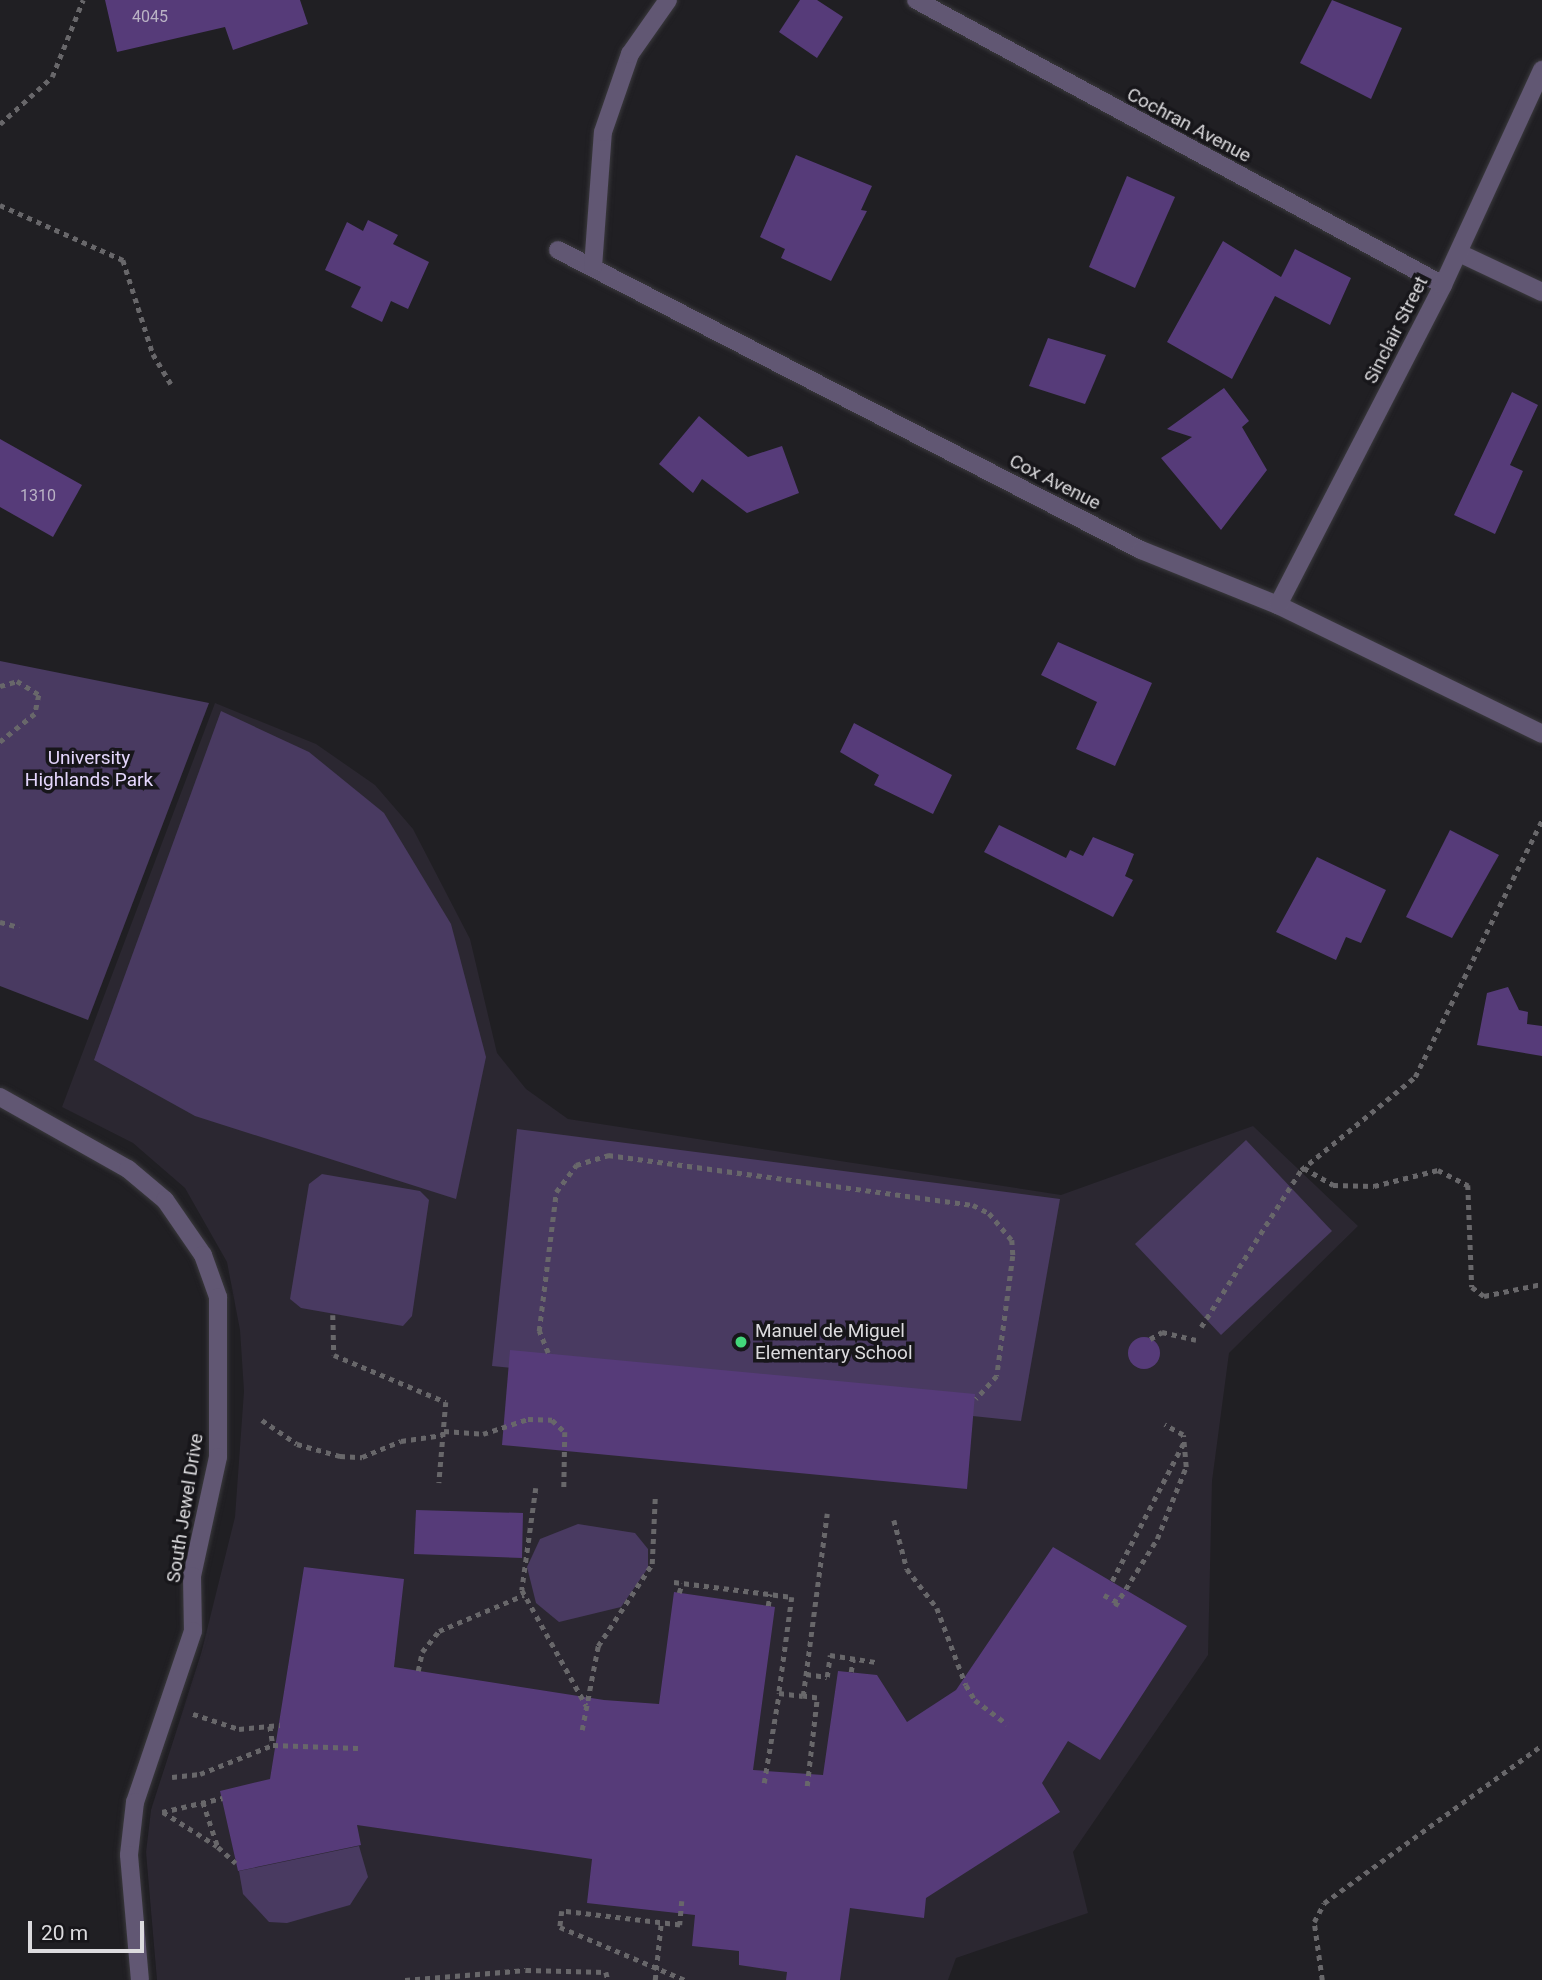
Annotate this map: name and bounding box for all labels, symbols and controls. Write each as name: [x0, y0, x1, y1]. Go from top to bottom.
house number: 4045: [132, 7, 168, 27]
street label: Cochran Avenue: [1123, 83, 1255, 167]
street label: Sinclair Street: [1359, 273, 1433, 387]
street label: Cox Avenue: [1006, 449, 1104, 515]
house number: 1310: [20, 486, 56, 506]
park label: University Highlands Park: [25, 747, 153, 791]
place label: Manuel de Miguel Elementary School: [755, 1320, 913, 1364]
marker: Manuel de Miguel Elementary School: [733, 1334, 749, 1350]
street label: South Jewel Drive: [162, 1432, 208, 1584]
scale bar: [32, 1906, 147, 1950]
text: 20 m: [41, 1921, 88, 1945]

